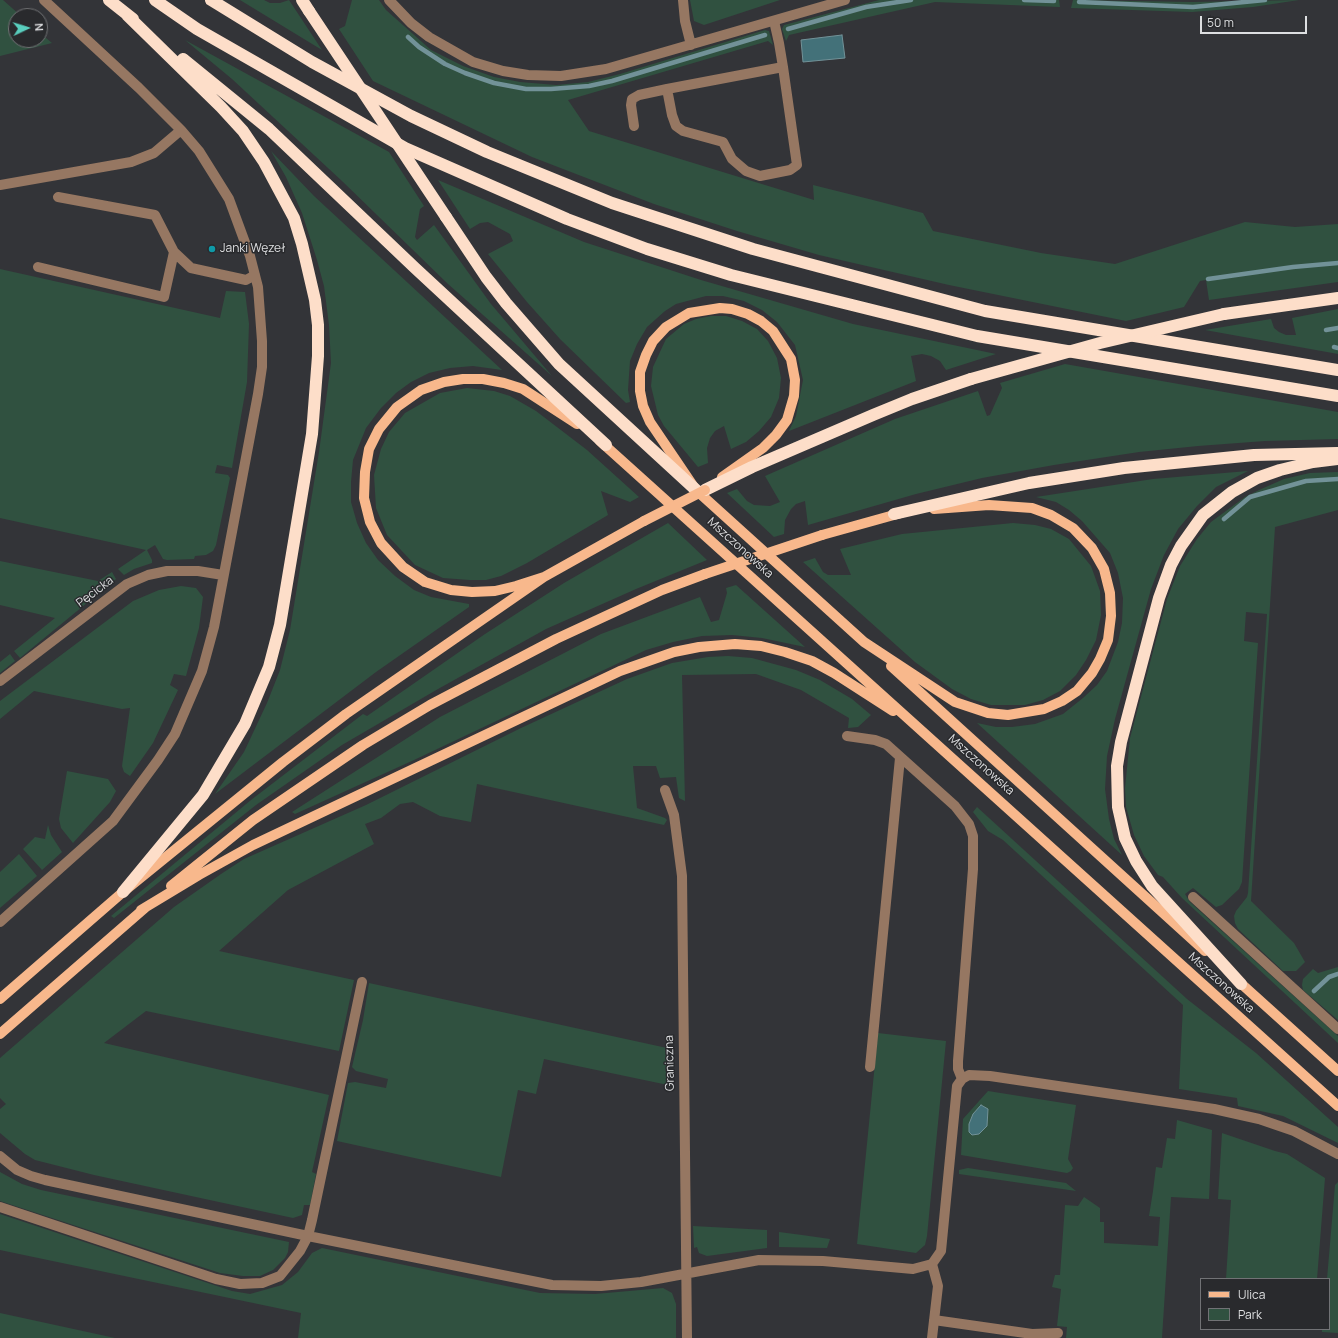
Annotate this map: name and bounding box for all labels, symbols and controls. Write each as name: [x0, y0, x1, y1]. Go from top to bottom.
north arrow: [8, 8, 48, 48]
scale bar: [1202, 8, 1309, 34]
text: 50 m: [1207, 14, 1234, 31]
text: N: [32, 23, 47, 32]
place label: Janki Węzeł: [220, 242, 286, 256]
marker: Janki Węzeł: [207, 244, 217, 254]
street label: Mszczonowska: [704, 515, 776, 581]
street label: Pęcicka: [74, 573, 116, 611]
street label: Mszczonowska: [945, 732, 1017, 798]
street label: Mszczonowska: [1185, 950, 1257, 1016]
street label: Graniczna: [662, 1035, 678, 1091]
legend: [1200, 1278, 1330, 1330]
text: Ulica: [1238, 1286, 1265, 1303]
text: Park: [1238, 1306, 1262, 1323]

